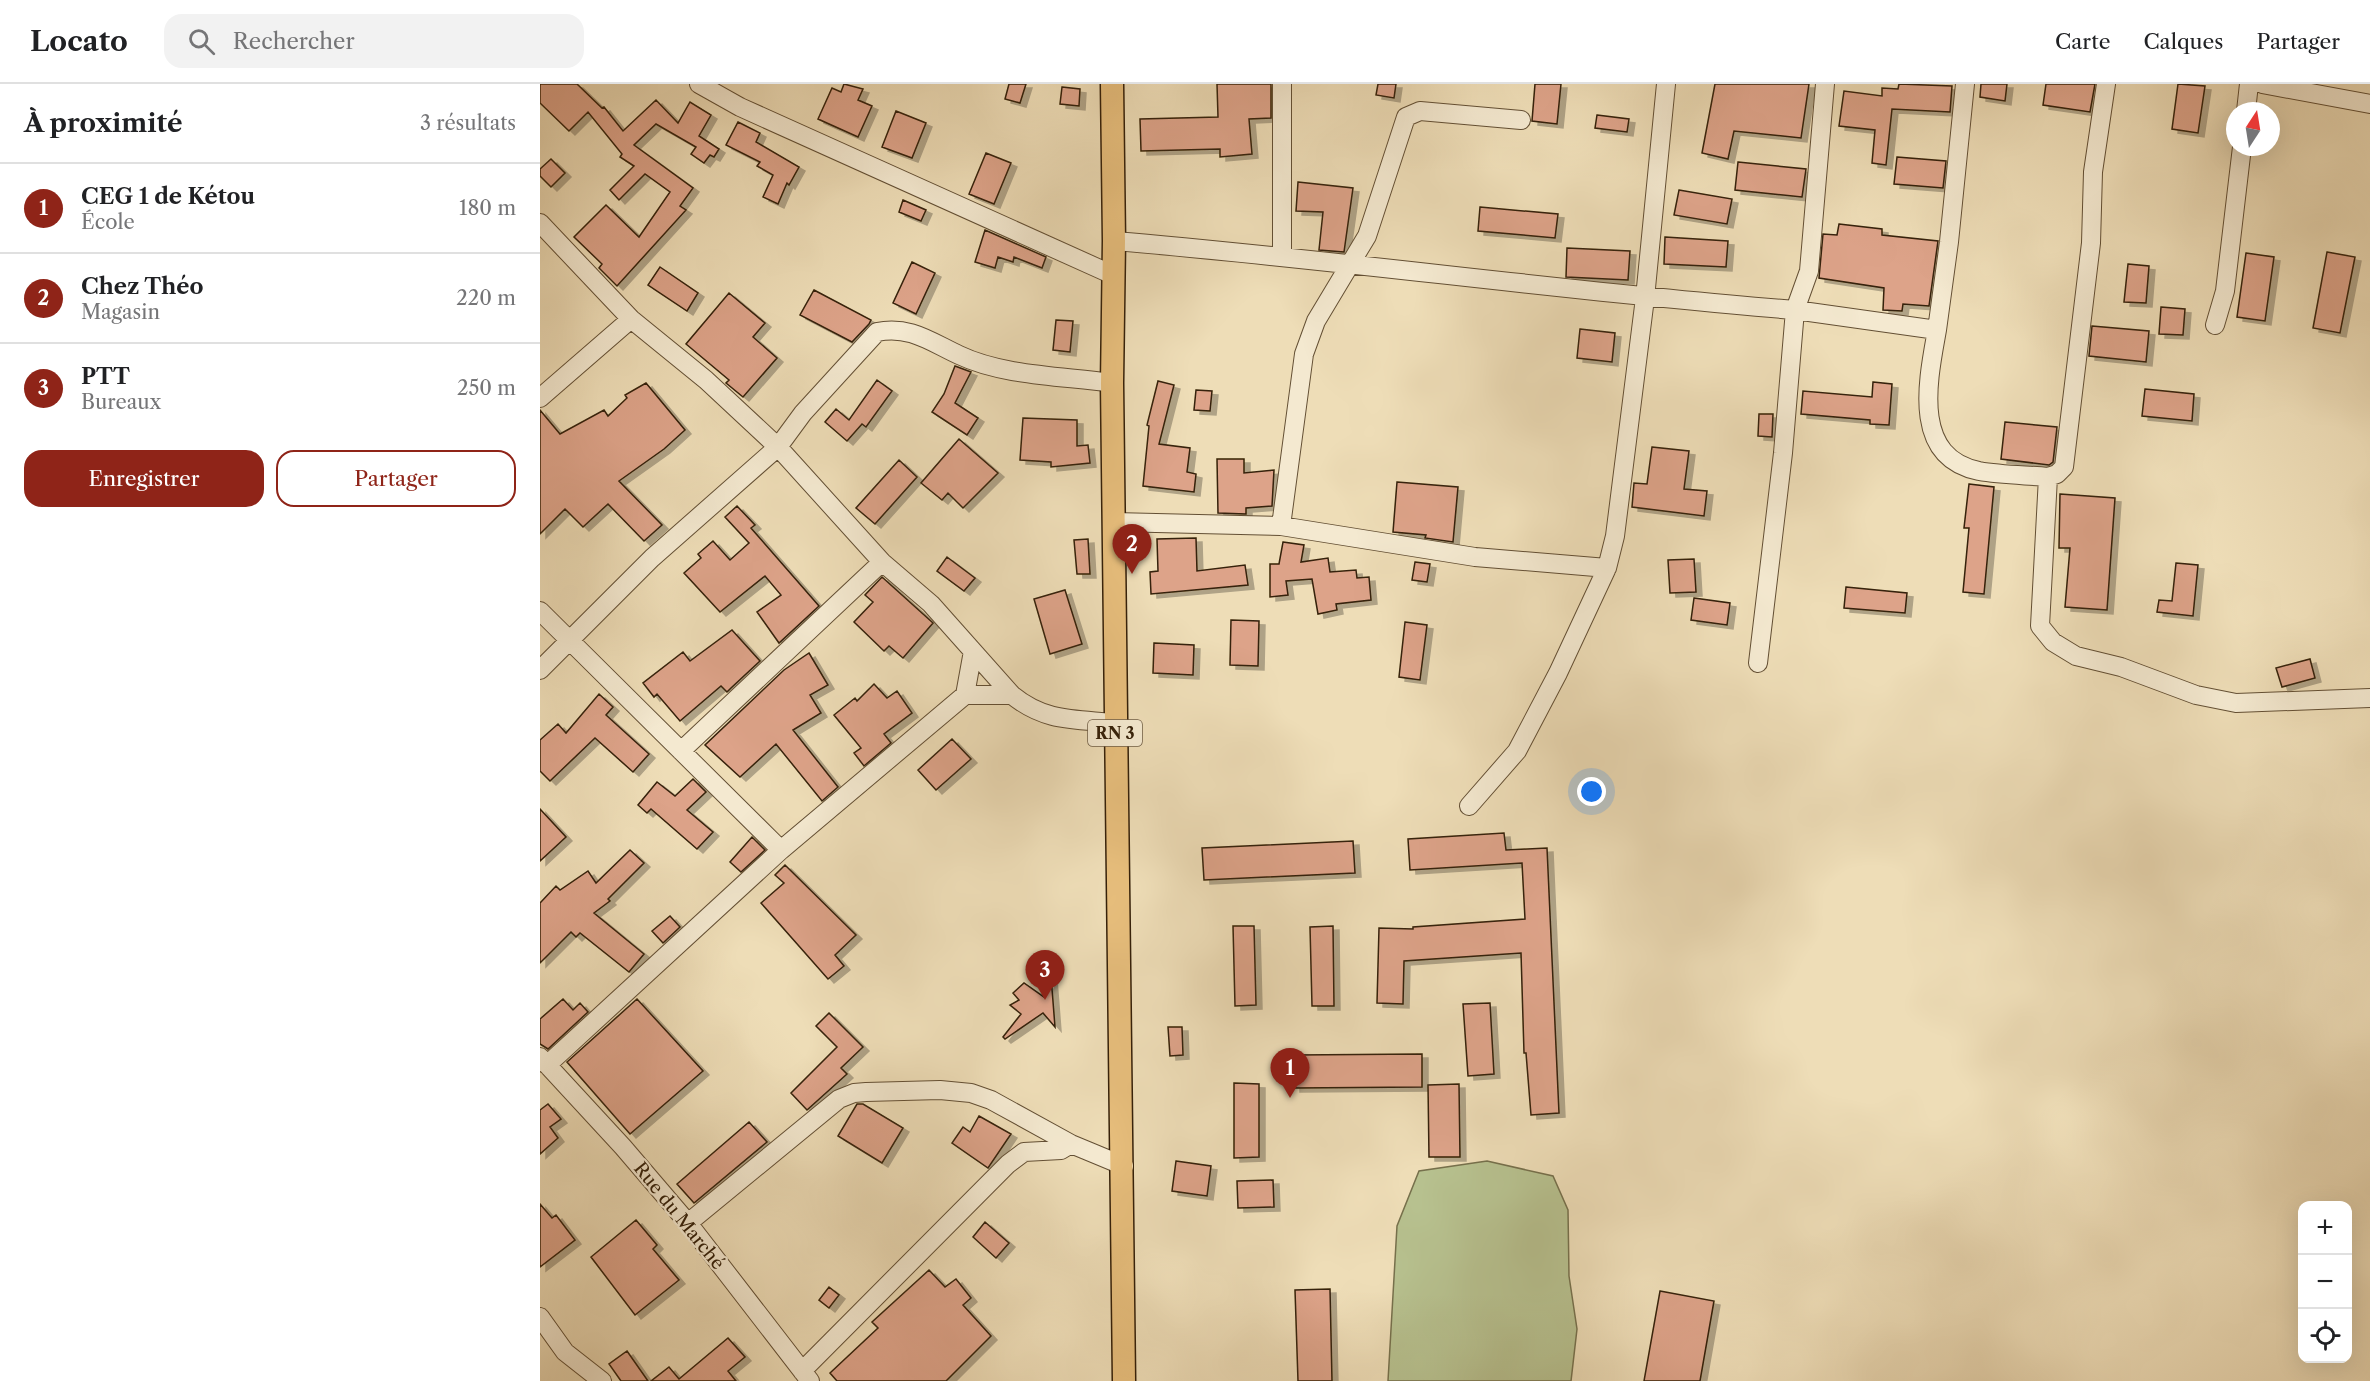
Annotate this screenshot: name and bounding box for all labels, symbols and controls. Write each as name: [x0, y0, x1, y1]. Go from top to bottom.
search box: [164, 14, 584, 68]
text: Locato: [30, 24, 128, 58]
icon: search: [185, 25, 218, 58]
text: Rechercher: [233, 28, 355, 55]
text: Carte: [2055, 29, 2110, 54]
text: Calques: [2143, 29, 2223, 54]
text: Partager: [2256, 29, 2340, 54]
north arrow: [2226, 102, 2280, 156]
text: À proximité: [24, 107, 183, 139]
text: 3 résultats: [420, 111, 516, 135]
text: CEG 1 de Kétou: [81, 183, 255, 210]
text: 1: [39, 196, 48, 220]
text: 180 m: [459, 196, 516, 220]
text: École: [81, 210, 135, 234]
text: Chez Théo: [81, 273, 203, 300]
text: 2: [38, 286, 49, 310]
text: 220 m: [456, 286, 516, 310]
text: Magasin: [81, 300, 160, 324]
text: PTT: [81, 363, 130, 390]
text: 3: [38, 376, 49, 400]
text: 250 m: [457, 376, 516, 400]
text: Bureaux: [81, 390, 161, 414]
button: Enregistrer: [24, 450, 264, 507]
button: Partager: [276, 450, 516, 507]
pin: 2: [1112, 524, 1152, 574]
road number: RN 3: [1088, 720, 1142, 746]
your location: [1577, 777, 1606, 806]
pin: 3: [1026, 950, 1064, 1000]
pin: 1: [1270, 1048, 1310, 1098]
street label: Rue du Marché: [629, 1158, 729, 1274]
map controls: [2298, 1201, 2352, 1363]
button: +: [2298, 1201, 2352, 1255]
button: −: [2298, 1255, 2352, 1309]
button: locate: [2298, 1309, 2352, 1363]

